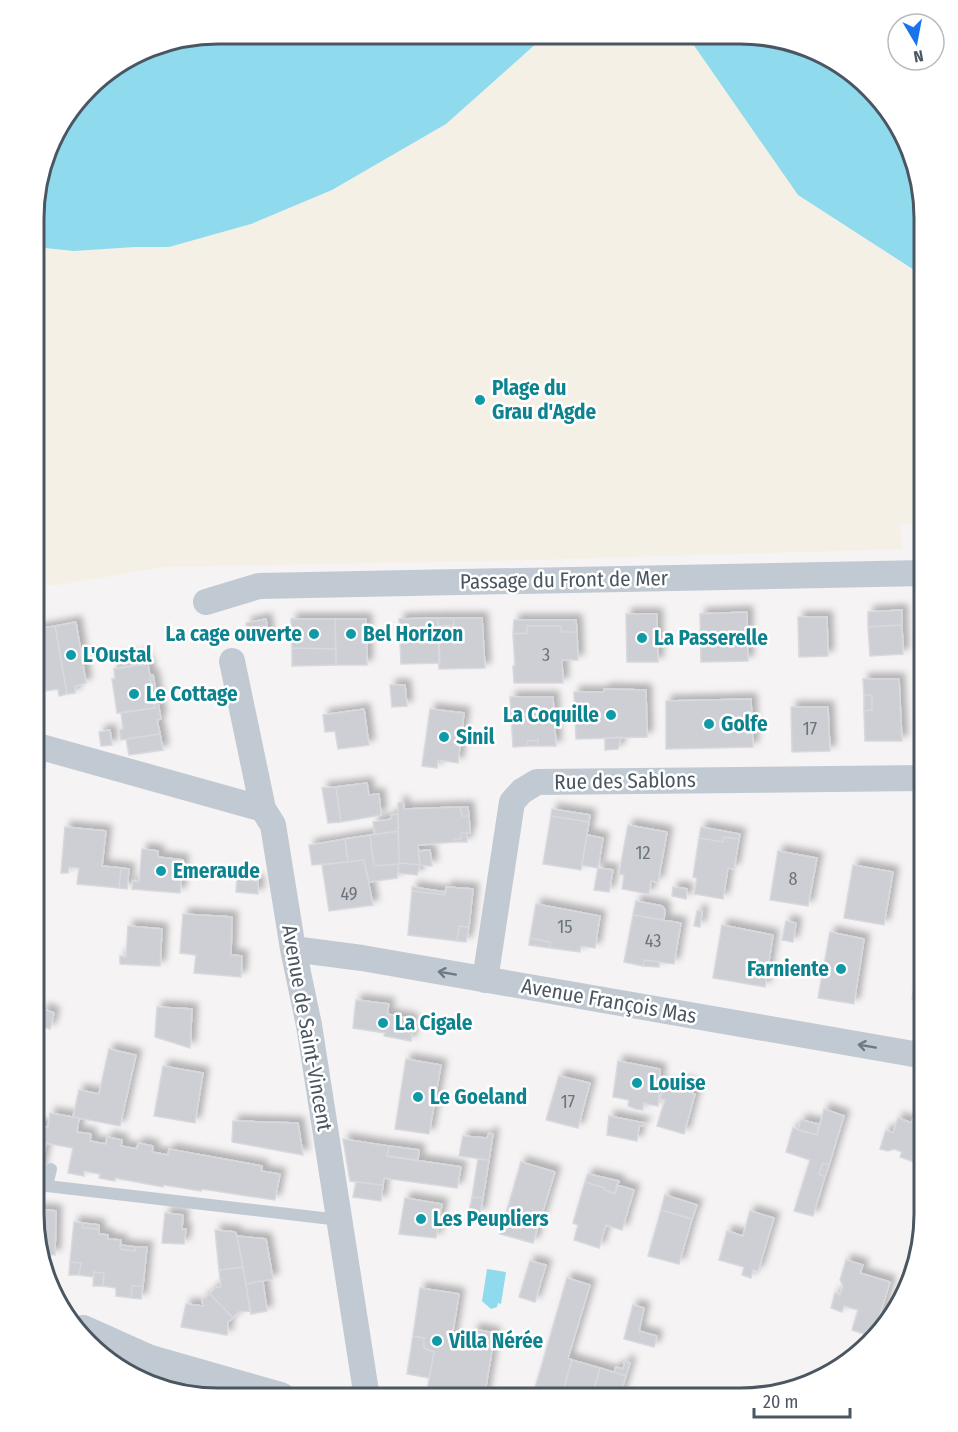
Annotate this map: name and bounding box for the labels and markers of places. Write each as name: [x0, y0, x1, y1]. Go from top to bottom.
place label: Plage du Grau d'Agde: [492, 375, 597, 425]
marker: Plage du Grau d'Agde: [473, 393, 487, 407]
place label: La cage ouverte: [166, 621, 302, 647]
place label: Bel Horizon: [363, 621, 463, 647]
place label: La Passerelle: [654, 625, 768, 651]
marker: La cage ouverte: [307, 627, 321, 641]
marker: Bel Horizon: [344, 627, 358, 641]
marker: La Passerelle: [635, 631, 649, 645]
place label: L'Oustal: [83, 642, 152, 668]
marker: L'Oustal: [64, 648, 78, 662]
place label: Le Cottage: [146, 681, 238, 707]
marker: Le Cottage: [127, 687, 141, 701]
place label: La Coquille: [503, 702, 599, 728]
marker: La Coquille: [604, 708, 618, 722]
place label: Golfe: [721, 711, 768, 737]
marker: Golfe: [702, 717, 716, 731]
place label: Sinil: [456, 724, 495, 750]
marker: Sinil: [437, 730, 451, 744]
place label: Emeraude: [173, 858, 260, 884]
marker: Emeraude: [154, 864, 168, 878]
place label: Farniente: [747, 956, 829, 982]
marker: Farniente: [834, 962, 848, 976]
place label: La Cigale: [395, 1010, 473, 1036]
marker: La Cigale: [376, 1016, 390, 1030]
place label: Louise: [649, 1070, 706, 1096]
marker: Louise: [630, 1076, 644, 1090]
place label: Le Goeland: [430, 1084, 527, 1110]
marker: Le Goeland: [411, 1090, 425, 1104]
place label: Les Peupliers: [433, 1206, 549, 1232]
marker: Les Peupliers: [414, 1212, 428, 1226]
place label: Villa Nérée: [448, 1328, 544, 1354]
marker: Villa Nérée: [430, 1334, 444, 1348]

